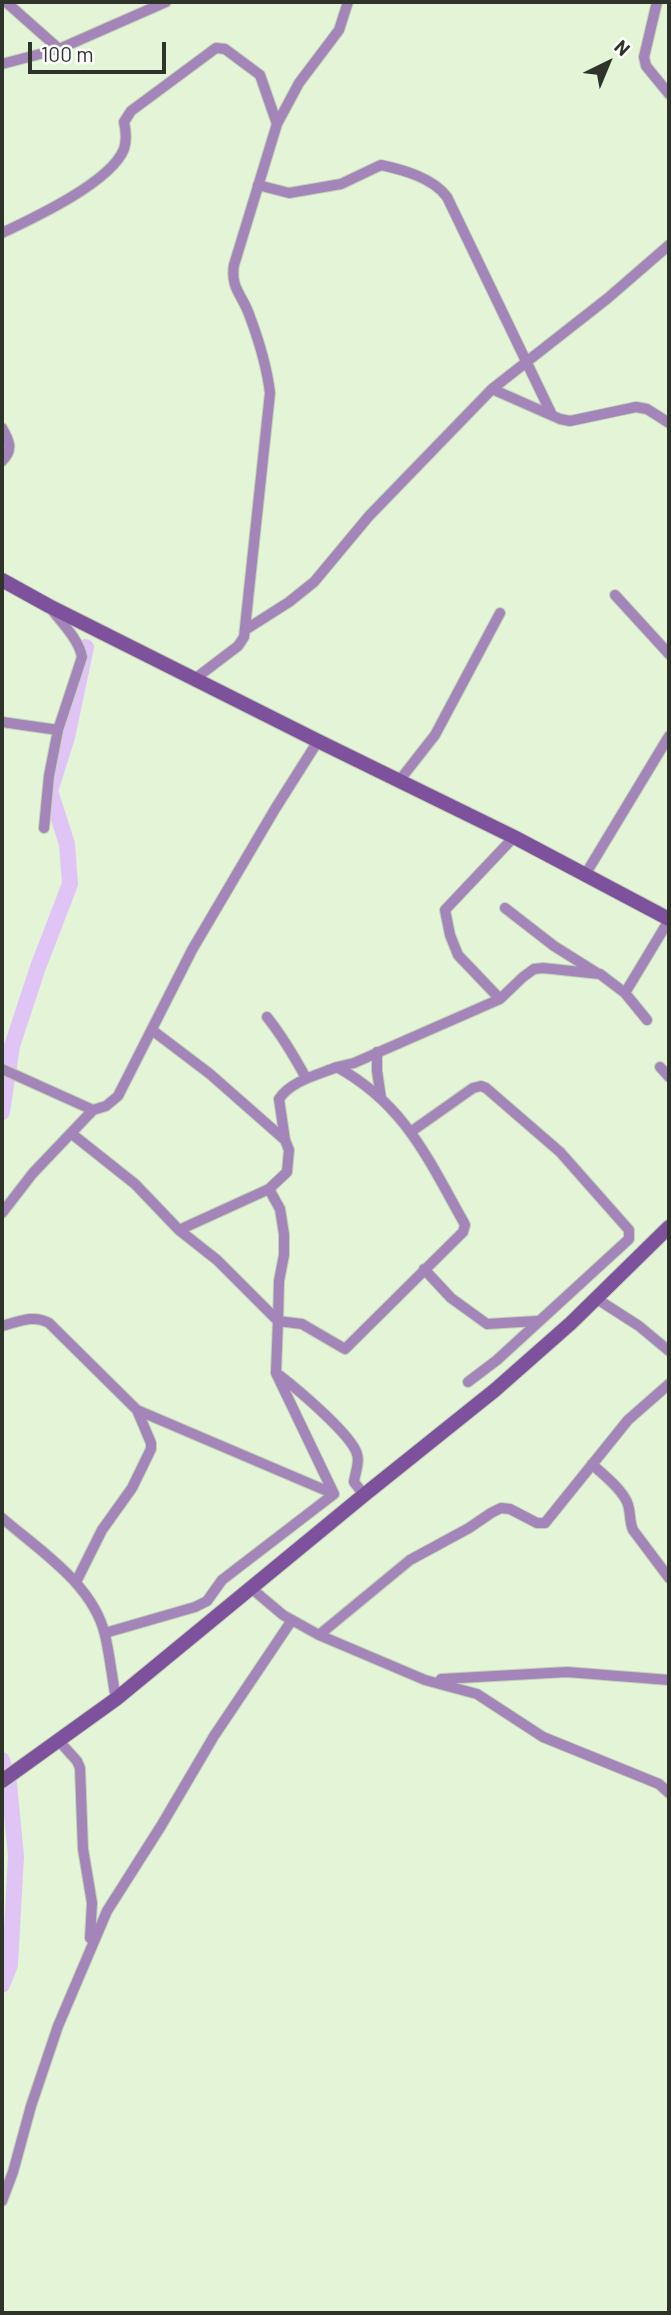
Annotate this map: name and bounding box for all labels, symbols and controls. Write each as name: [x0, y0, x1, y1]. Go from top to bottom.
scale bar: [32, 28, 170, 72]
north arrow: [573, 28, 643, 98]
text: N: [610, 35, 635, 60]
text: 100 m: [41, 41, 94, 66]

